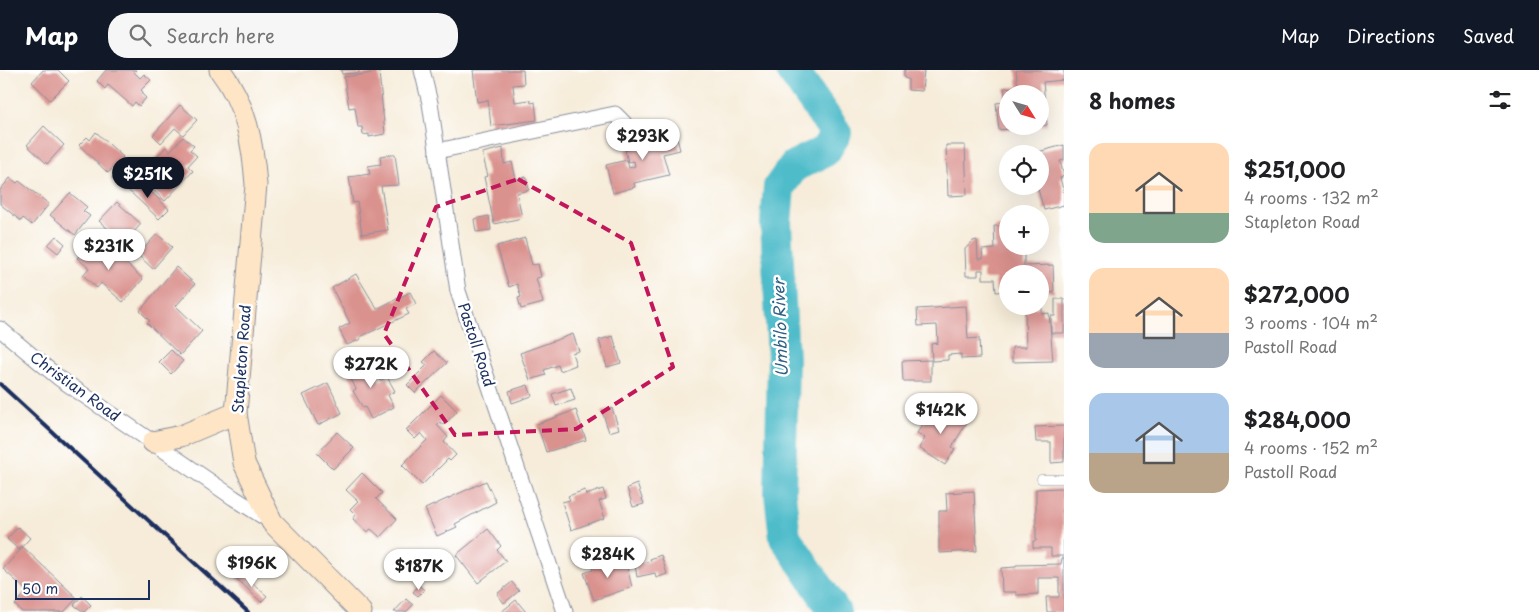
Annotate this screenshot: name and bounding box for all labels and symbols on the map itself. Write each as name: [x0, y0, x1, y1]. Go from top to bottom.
north arrow: [999, 85, 1049, 135]
pin: $293K: [608, 118, 678, 161]
pin: $251K: [113, 156, 183, 199]
pin: $231K: [74, 228, 144, 271]
water label: Umbilo River: [765, 276, 793, 377]
street label: Pastoll Road: [453, 299, 502, 390]
street label: Stapleton Road: [225, 304, 256, 414]
street label: Christian Road: [26, 345, 126, 427]
pin: $272K: [336, 346, 406, 389]
pin: $142K: [906, 392, 976, 435]
pin: $284K: [573, 536, 643, 579]
pin: $196K: [217, 546, 287, 588]
pin: $187K: [384, 548, 454, 591]
scale bar: [15, 577, 150, 600]

